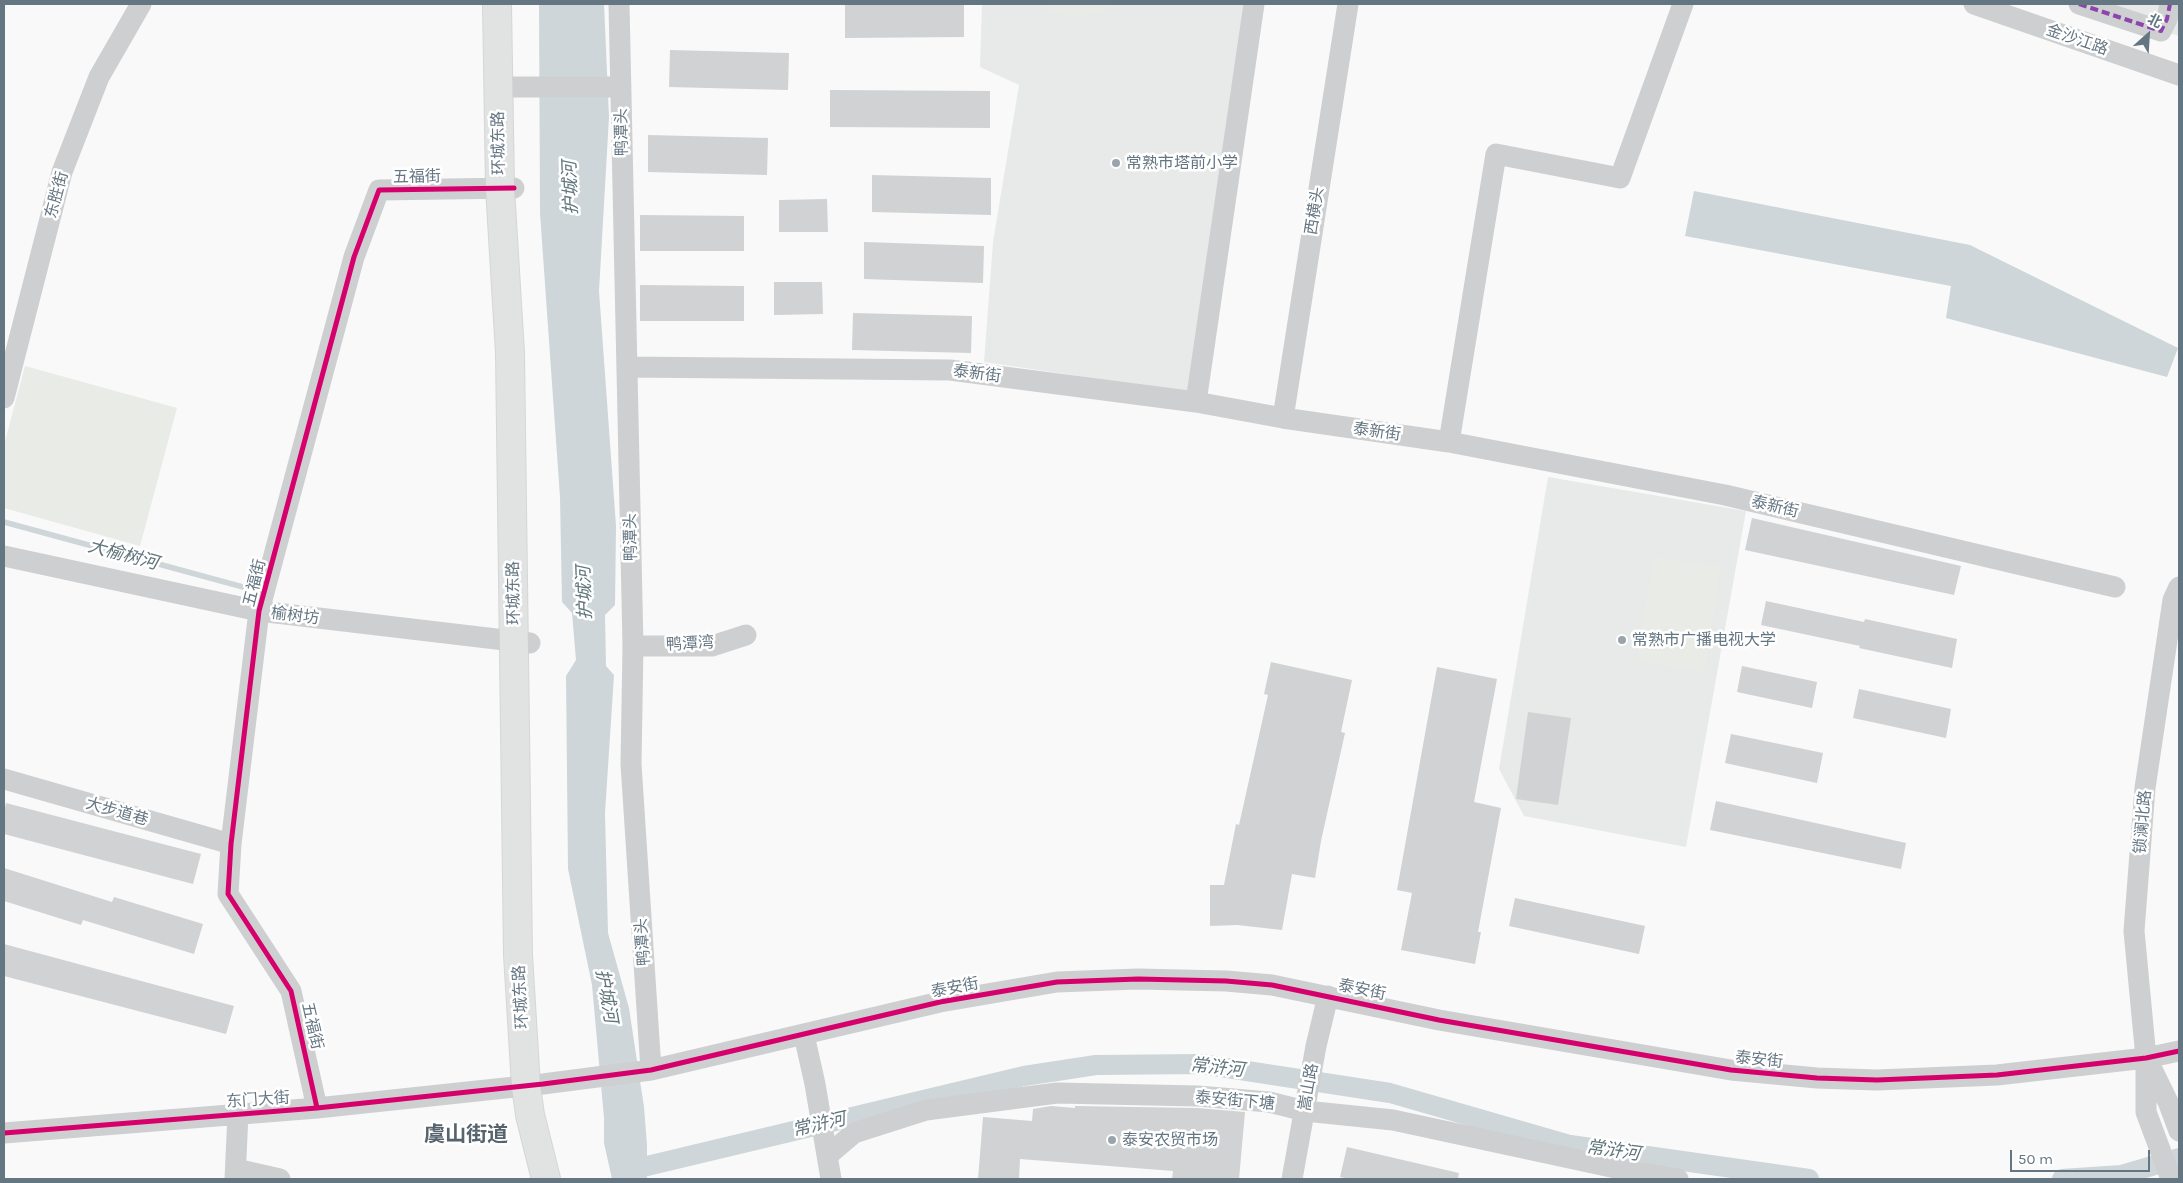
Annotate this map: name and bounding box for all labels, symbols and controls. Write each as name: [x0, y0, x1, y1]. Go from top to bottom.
north arrow: [2123, 10, 2173, 60]
text: 北: [2145, 10, 2165, 32]
street label: 金沙江路: [2044, 21, 2110, 59]
street label: 鸭潭头: [612, 108, 632, 156]
street label: 环城东路: [489, 111, 509, 175]
place label: 常熟市塔前小学: [1126, 153, 1238, 173]
marker: 常熟市塔前小学: [1110, 157, 1122, 169]
water label: 护城河: [559, 161, 583, 215]
street label: 五福街: [393, 167, 441, 187]
street label: 东胜街: [42, 169, 72, 221]
street label: 西横头: [1302, 186, 1328, 236]
street label: 泰新街: [952, 362, 1002, 386]
street label: 泰新街: [1352, 419, 1402, 445]
street label: 泰新街: [1749, 492, 1801, 522]
street label: 鸭潭头: [621, 513, 641, 561]
water label: 大榆树河: [85, 535, 161, 575]
street label: 五福街: [240, 557, 270, 609]
street label: 环城东路: [504, 561, 524, 625]
water label: 护城河: [573, 566, 597, 620]
street label: 榆树坊: [270, 604, 320, 628]
place label: 常熟市广播电视大学: [1632, 630, 1776, 650]
street label: 鸭潭湾: [666, 633, 714, 655]
marker: 常熟市广播电视大学: [1616, 634, 1628, 646]
street label: 锁澜北路: [2131, 789, 2155, 855]
street label: 大步道巷: [84, 794, 150, 830]
street label: 鸭潭头: [632, 917, 654, 967]
street label: 环城东路: [510, 965, 532, 1029]
water label: 护城河: [591, 968, 621, 1024]
street label: 泰安街: [930, 974, 980, 1002]
street label: 泰安街: [1337, 976, 1387, 1004]
street label: 五福街: [297, 1000, 327, 1052]
street label: 泰安街: [1734, 1048, 1784, 1072]
water label: 常浒河: [1189, 1054, 1245, 1082]
street label: 嵩山路: [1295, 1062, 1323, 1112]
street label: 东门大街: [225, 1088, 291, 1112]
street label: 泰安街下塘: [1194, 1088, 1276, 1114]
water label: 常浒河: [790, 1108, 848, 1142]
district label: 虞山街道: [424, 1122, 508, 1148]
place label: 泰安农贸市场: [1122, 1130, 1218, 1150]
marker: 泰安农贸市场: [1106, 1134, 1118, 1146]
water label: 常浒河: [1585, 1137, 1641, 1165]
scale bar: [2013, 1140, 2153, 1172]
text: 50 m: [2018, 1150, 2053, 1168]

